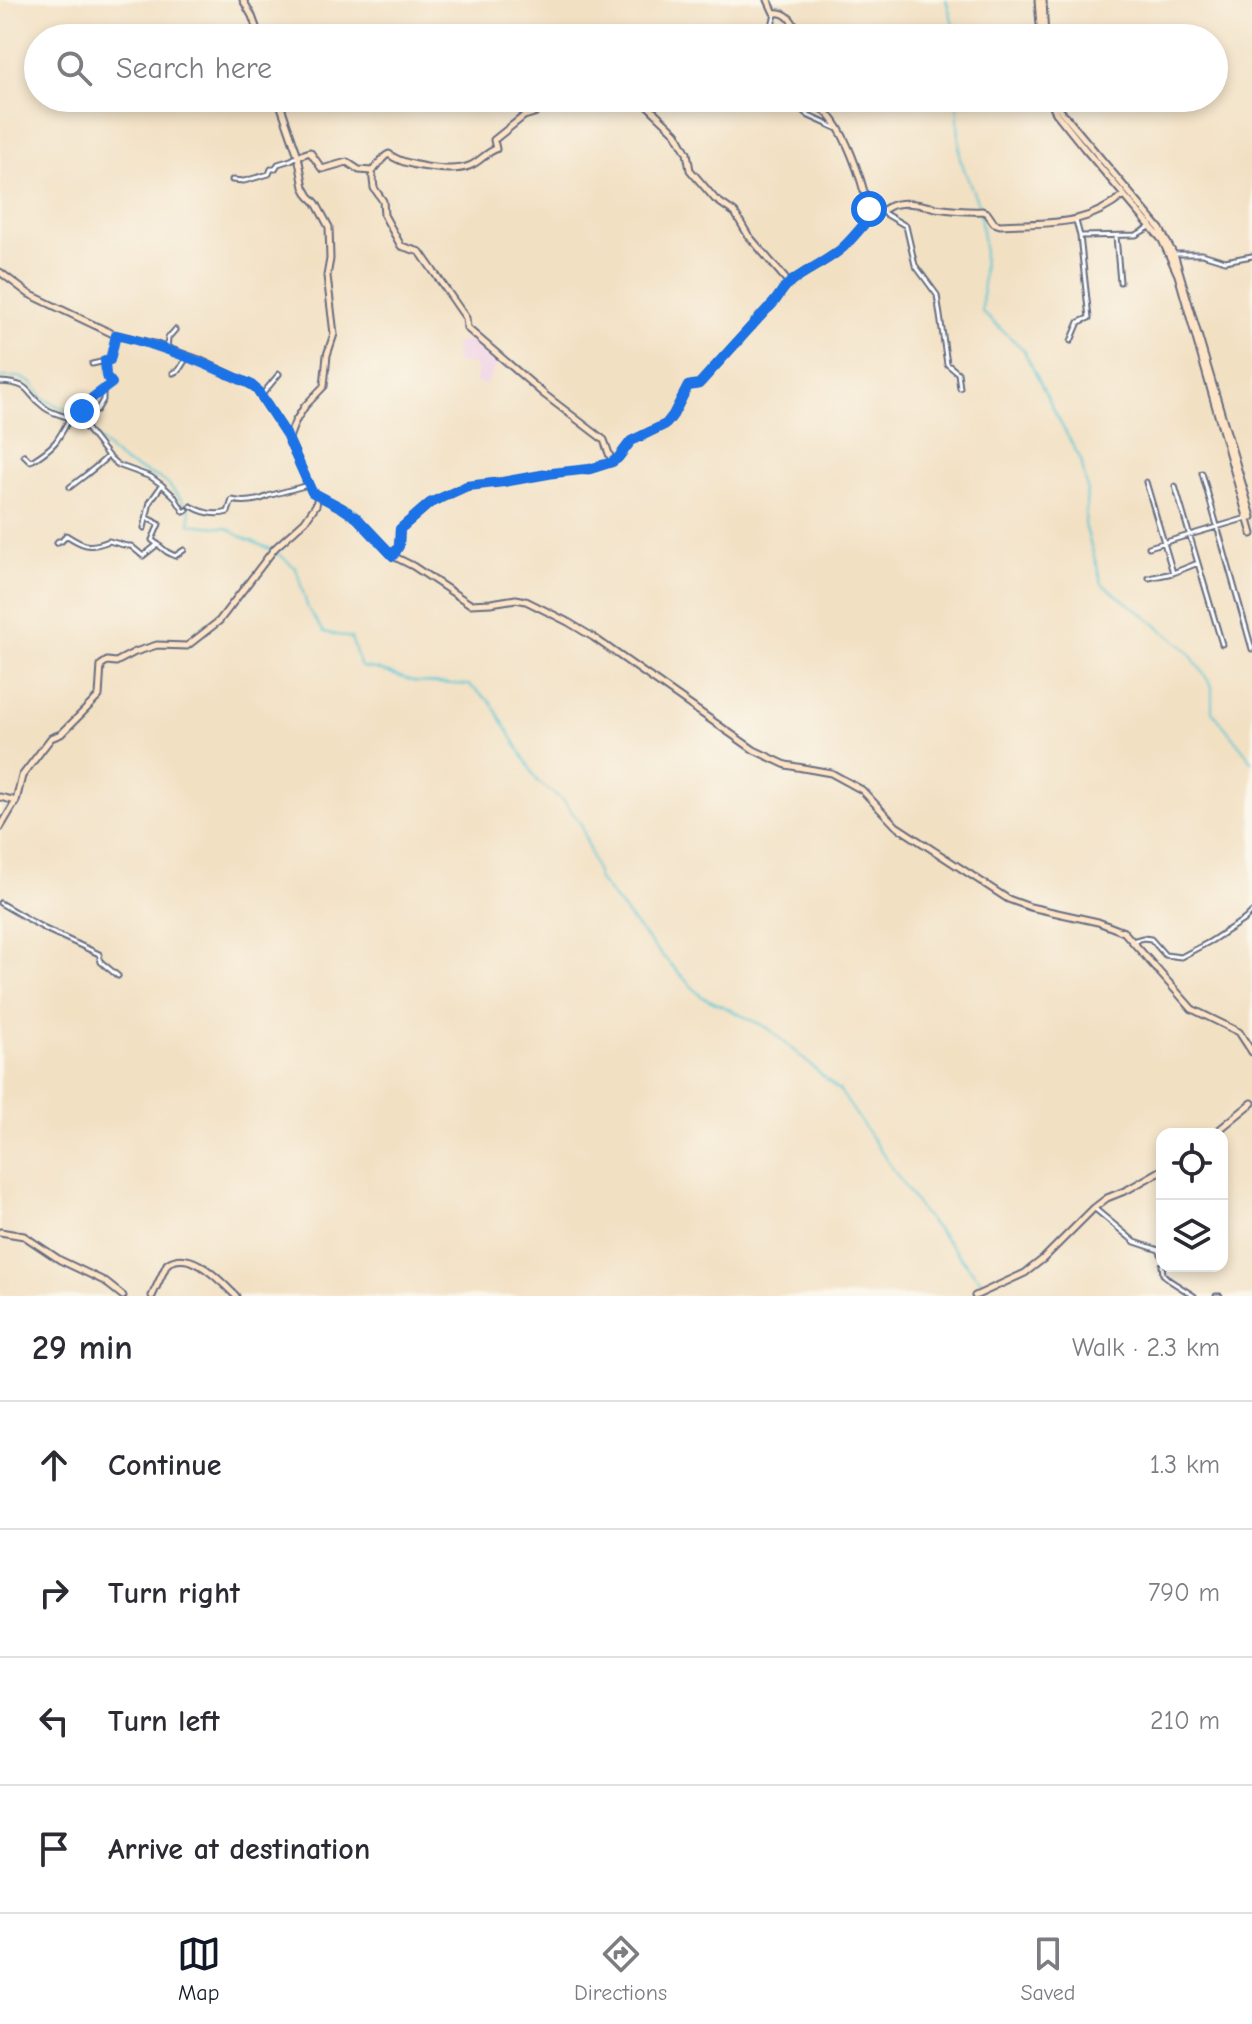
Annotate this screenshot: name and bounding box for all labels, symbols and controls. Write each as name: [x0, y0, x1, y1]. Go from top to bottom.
search box: [24, 24, 1228, 112]
icon: search: [52, 46, 96, 90]
text: Search here: [116, 51, 272, 86]
route start: [851, 191, 887, 227]
route end: [64, 393, 100, 429]
map controls: [1156, 1128, 1228, 1272]
button: locate: [1156, 1128, 1228, 1200]
button: layers: [1156, 1200, 1228, 1272]
text: 29 min: [32, 1328, 133, 1368]
text: Walk · 2.3 km: [1072, 1333, 1220, 1363]
icon: ahead: [32, 1443, 76, 1487]
text: Continue: [108, 1448, 222, 1483]
text: 1.3 km: [1150, 1450, 1220, 1480]
icon: right: [32, 1571, 76, 1615]
text: Turn right: [108, 1576, 240, 1611]
text: 790 m: [1148, 1578, 1220, 1608]
icon: left: [32, 1699, 76, 1743]
text: Turn left: [108, 1704, 220, 1739]
text: 210 m: [1150, 1706, 1220, 1736]
icon: arrive: [32, 1827, 76, 1871]
text: Arrive at destination: [108, 1832, 370, 1867]
tab: Map: [177, 1932, 221, 2006]
tab: Directions: [574, 1932, 667, 2006]
tab: Saved: [1020, 1932, 1075, 2006]

